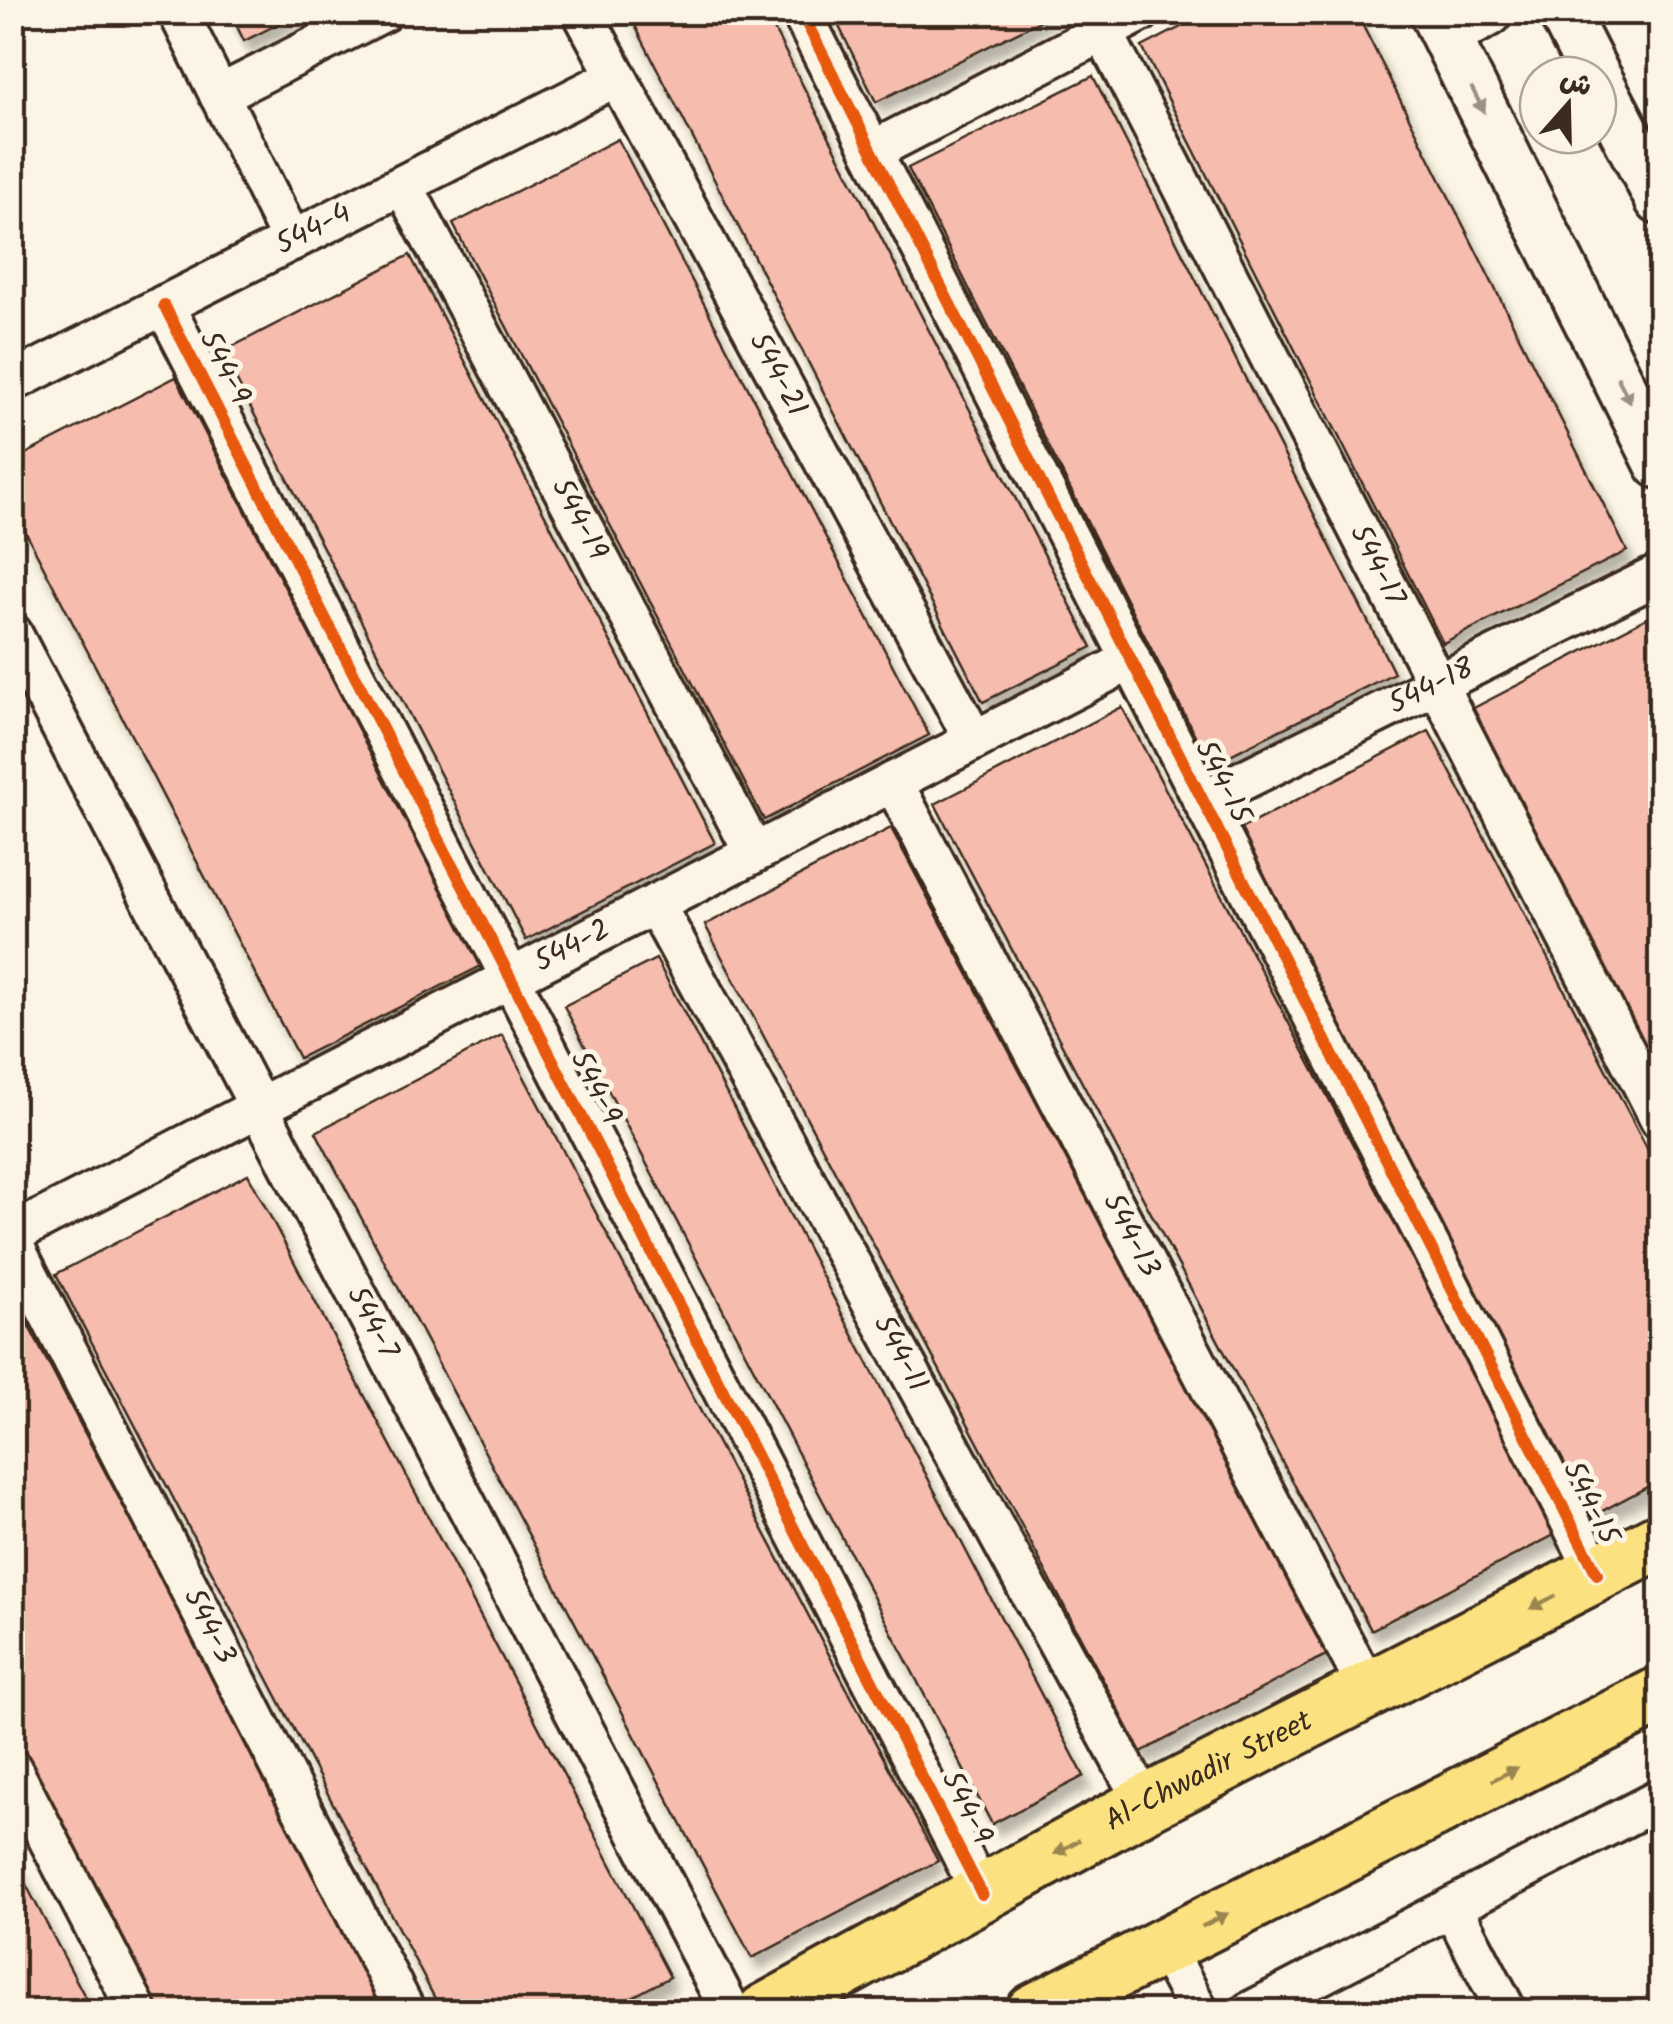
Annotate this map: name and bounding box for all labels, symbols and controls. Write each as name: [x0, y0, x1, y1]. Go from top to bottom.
north arrow: [1518, 55, 1618, 155]
text: ش: [1554, 57, 1598, 110]
one-way arrow: [1469, 85, 1486, 114]
street label: 544-4: [267, 190, 360, 269]
street label: 544-9: [185, 323, 263, 414]
street label: 544-21: [735, 324, 820, 426]
one-way arrow: [1615, 376, 1632, 405]
street label: 544-19: [537, 470, 620, 570]
street label: 544-17: [1336, 516, 1418, 616]
street label: 544-18: [1380, 645, 1484, 729]
street label: 544-15: [1181, 732, 1264, 834]
street label: 544-2: [526, 907, 619, 986]
street label: 544-9: [556, 1043, 634, 1134]
street label: 544-13: [1088, 1185, 1173, 1286]
street label: 544-7: [333, 1278, 411, 1369]
street label: 544-11: [859, 1306, 940, 1401]
street label: 544-15: [1549, 1453, 1632, 1555]
street label: 544-3: [169, 1580, 248, 1673]
one-way arrow: [1528, 1593, 1557, 1610]
street label: Al-Chwadir Street: [1096, 1698, 1322, 1845]
street label: 544-9: [927, 1763, 1005, 1854]
one-way arrow: [1490, 1765, 1519, 1782]
one-way arrow: [1053, 1838, 1082, 1855]
one-way arrow: [1200, 1912, 1229, 1929]

